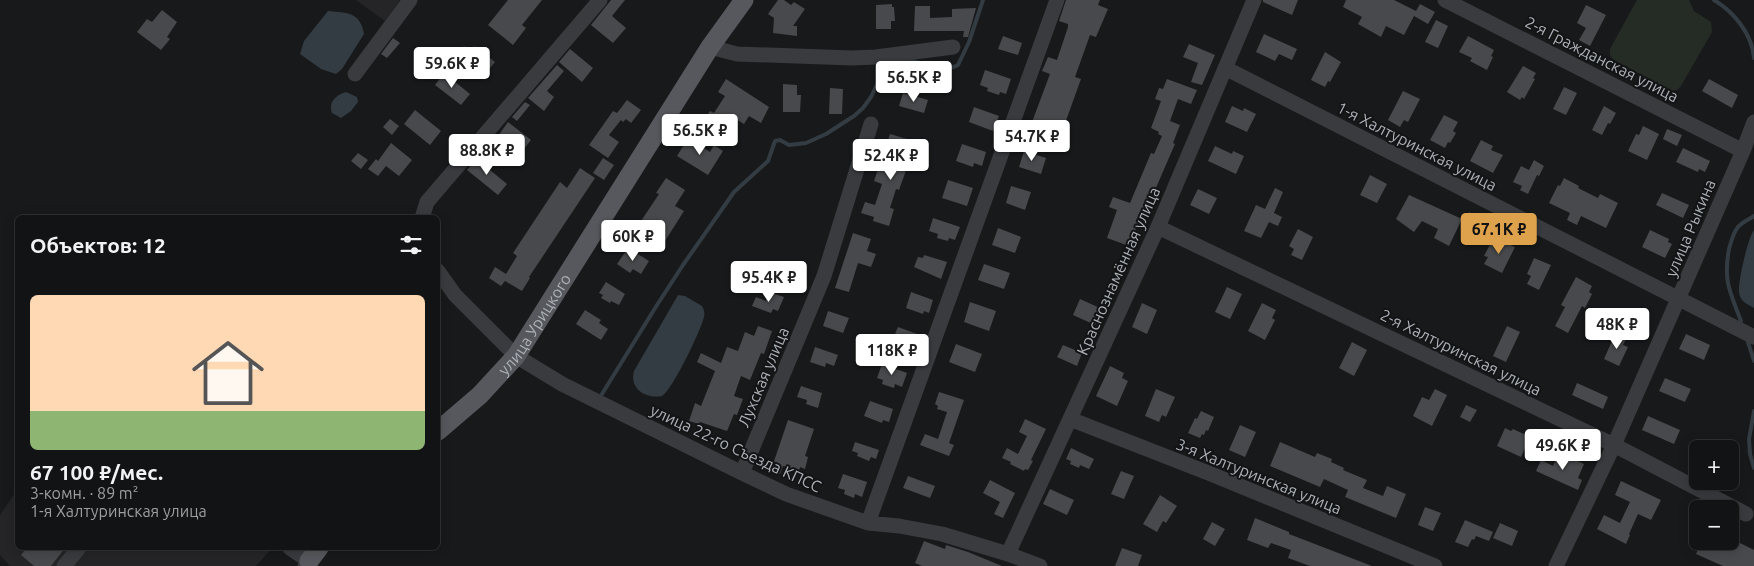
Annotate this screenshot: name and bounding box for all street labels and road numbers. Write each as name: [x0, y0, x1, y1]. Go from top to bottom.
street label: 2-я Гражданская улица: [1522, 13, 1682, 105]
street label: 1-я Халтуринская улица: [1334, 98, 1500, 194]
street label: улица Рыкина: [1661, 177, 1719, 279]
street label: Краснознамённая улица: [1073, 184, 1163, 358]
street label: улица Урицкого: [494, 270, 574, 378]
street label: 2-я Халтуринская улица: [1378, 305, 1544, 399]
street label: Лухская улица: [734, 324, 792, 430]
street label: улица 22-го Съезда КПСС: [648, 400, 824, 496]
street label: 3-я Халтуринская улица: [1174, 435, 1344, 517]

